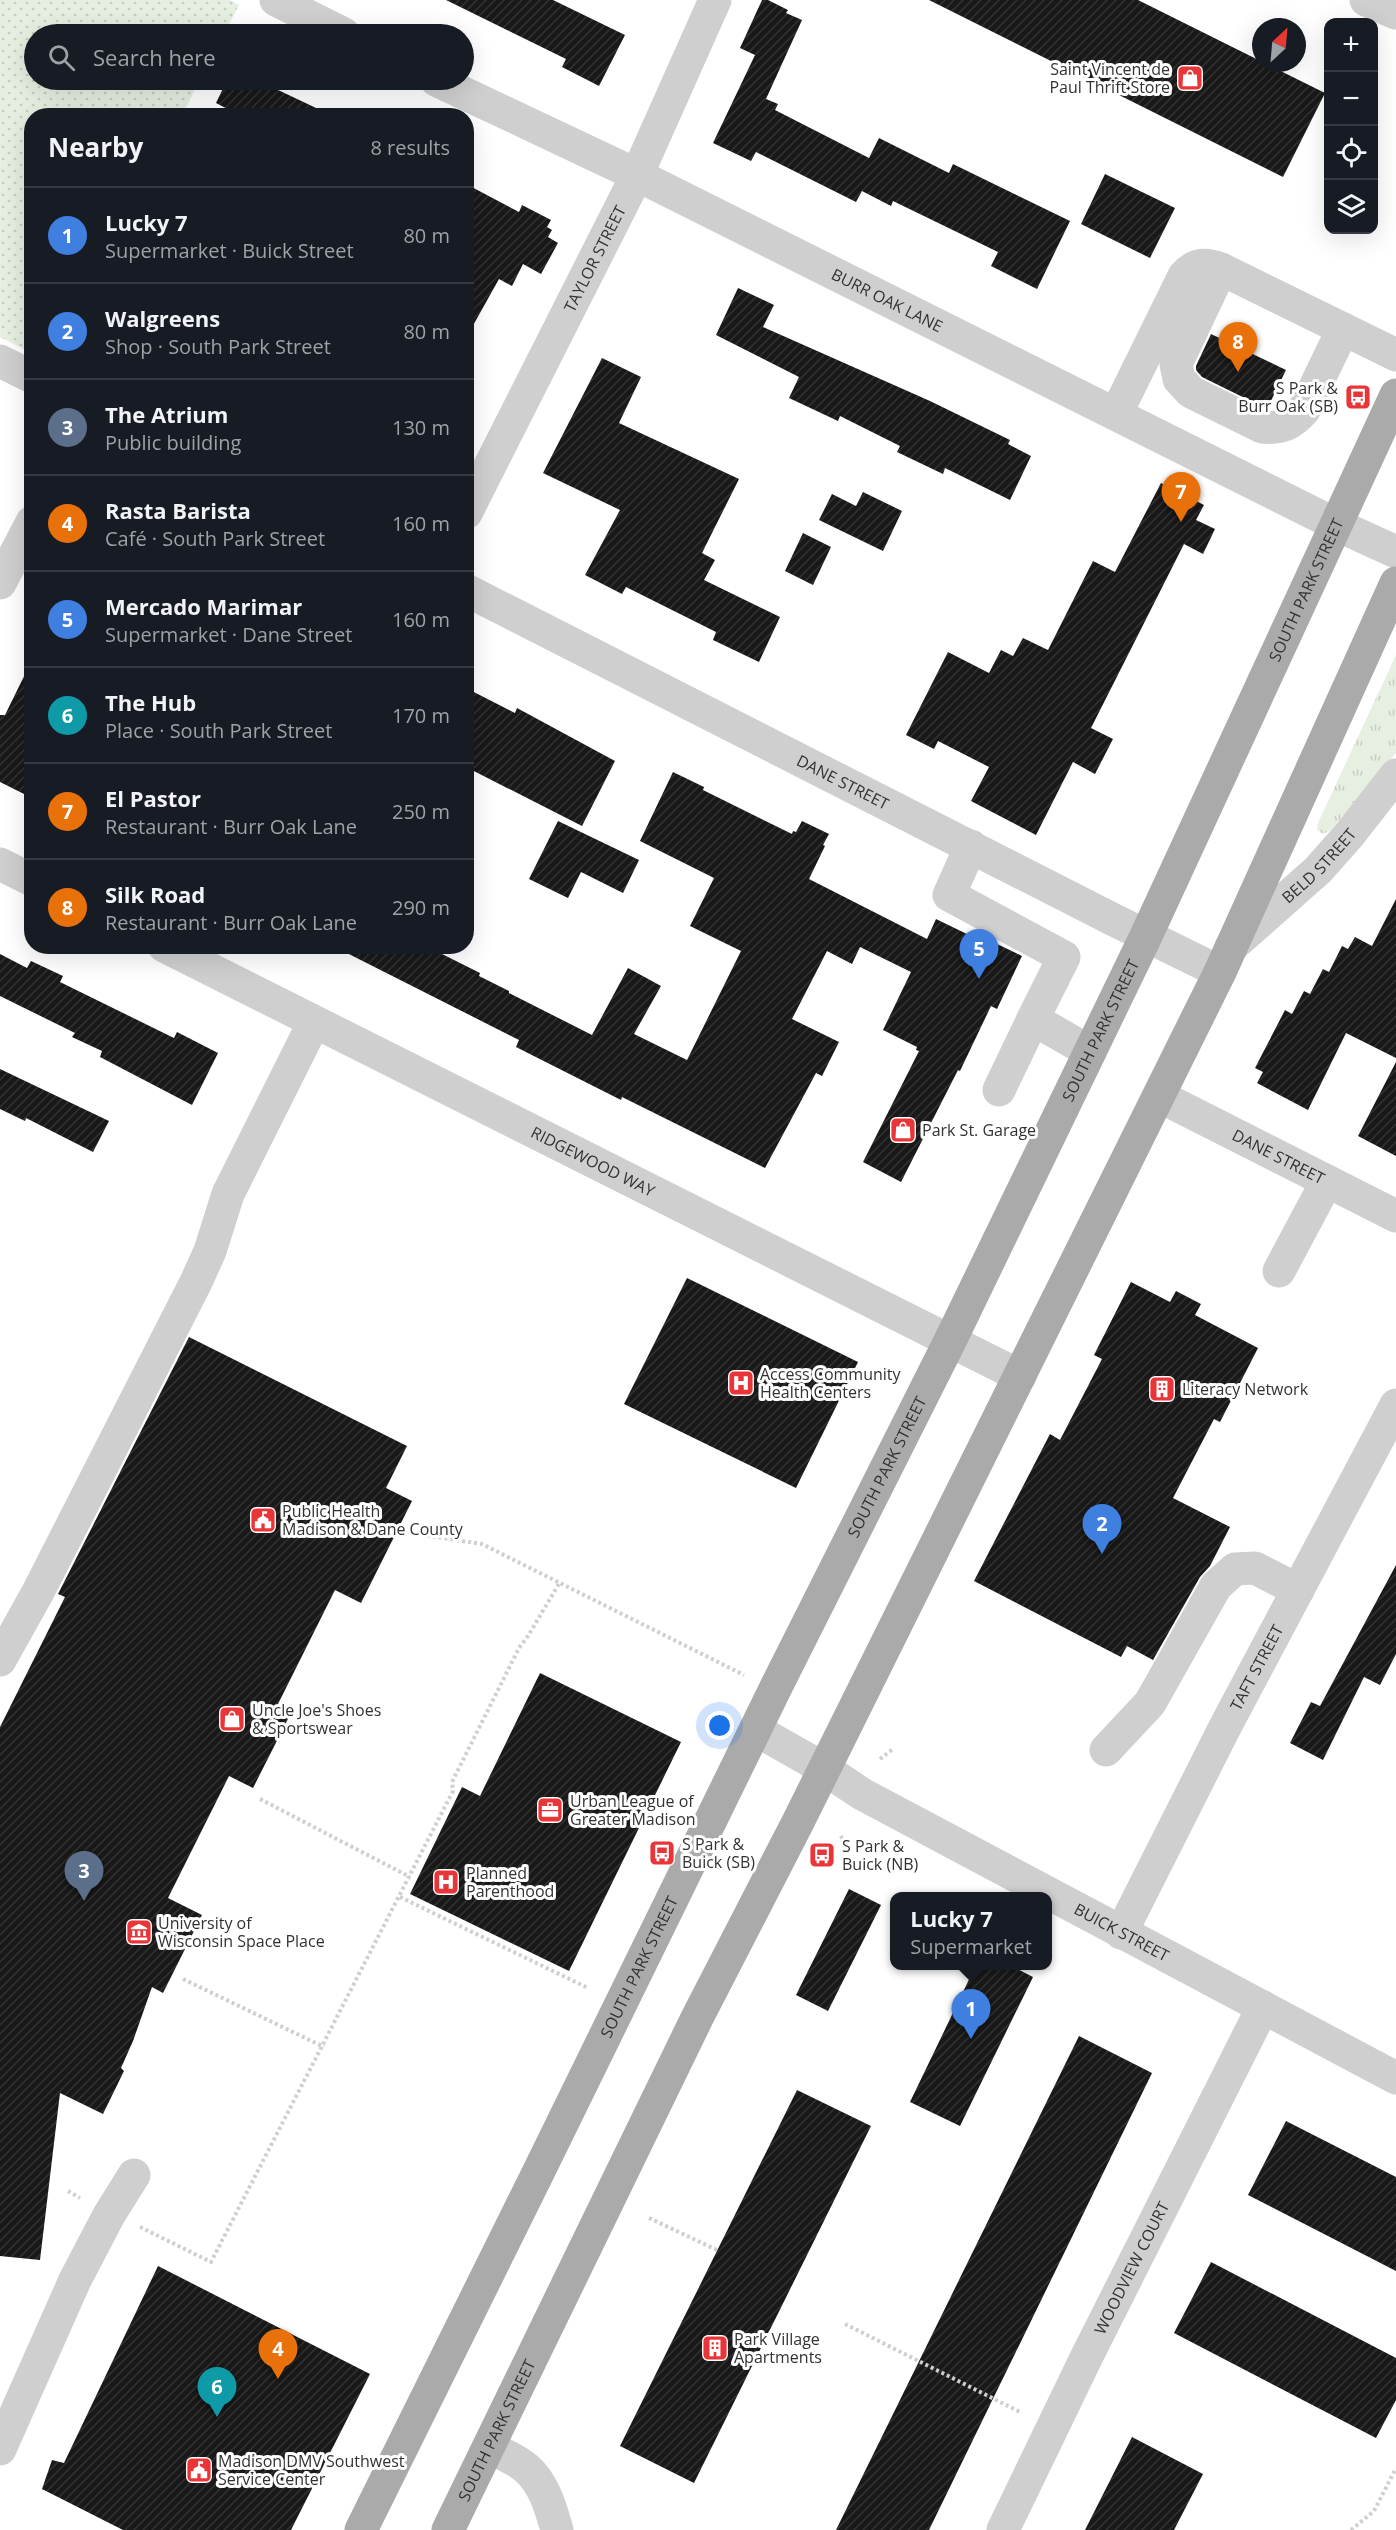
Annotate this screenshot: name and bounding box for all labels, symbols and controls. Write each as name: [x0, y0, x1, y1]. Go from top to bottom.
north arrow: [1252, 18, 1306, 72]
map controls: [1324, 18, 1378, 234]
button: +: [1324, 18, 1378, 72]
search box: [24, 24, 474, 90]
icon: search: [45, 41, 78, 74]
text: Search here: [93, 42, 216, 72]
place label: Saint Vincent de Paul Thrift Store: [1049, 58, 1170, 98]
shop icon: Saint Vincent de Paul Thrift Store: [1175, 63, 1205, 93]
button: −: [1324, 72, 1378, 126]
button: locate: [1324, 126, 1378, 180]
text: Nearby: [48, 129, 143, 165]
text: 8 results: [370, 134, 450, 161]
button: layers: [1324, 180, 1378, 234]
street label: TAYLOR STREET: [558, 201, 631, 316]
text: Lucky 7: [105, 207, 188, 237]
text: 1: [62, 222, 73, 249]
text: 80 m: [403, 222, 450, 249]
text: Supermarket · Buick Street: [105, 237, 354, 264]
street label: BURR OAK LANE: [828, 263, 947, 337]
text: Walgreens: [105, 303, 220, 333]
text: 2: [62, 318, 73, 345]
text: 80 m: [403, 318, 450, 345]
pin: 8: [1218, 322, 1258, 372]
text: Shop · South Park Street: [105, 333, 331, 360]
place label: S Park & Burr Oak (SB): [1238, 377, 1338, 417]
bus stop icon: S Park & Burr Oak (SB): [1343, 382, 1373, 412]
text: The Atrium: [105, 399, 228, 429]
text: 3: [62, 414, 73, 441]
text: 130 m: [392, 414, 450, 441]
text: Public building: [105, 429, 241, 456]
pin: 7: [1162, 472, 1200, 522]
text: Rasta Barista: [105, 495, 251, 525]
text: 4: [62, 510, 73, 537]
text: 160 m: [392, 510, 450, 537]
street label: SOUTH PARK STREET: [1263, 515, 1349, 665]
text: Café · South Park Street: [105, 525, 325, 552]
text: Mercado Marimar: [105, 591, 302, 621]
text: 5: [62, 606, 73, 633]
text: 160 m: [392, 606, 450, 633]
text: Supermarket · Dane Street: [105, 621, 352, 648]
text: The Hub: [105, 687, 196, 717]
text: 6: [62, 702, 73, 729]
text: 170 m: [392, 702, 450, 729]
text: Place · South Park Street: [105, 717, 332, 744]
street label: DANE STREET: [793, 749, 893, 815]
text: El Pastor: [105, 783, 201, 813]
text: 7: [62, 798, 73, 825]
text: 250 m: [392, 798, 450, 825]
text: Restaurant · Burr Oak Lane: [105, 813, 357, 840]
street label: BELD STREET: [1277, 824, 1361, 908]
text: Silk Road: [105, 879, 205, 909]
text: 8: [62, 894, 73, 921]
text: 290 m: [392, 894, 450, 921]
text: Restaurant · Burr Oak Lane: [105, 909, 357, 936]
pin: 5: [960, 930, 998, 979]
street label: SOUTH PARK STREET: [1057, 956, 1144, 1105]
shop icon: Park St. Garage: [888, 1115, 918, 1145]
place label: Park St. Garage: [922, 1119, 1036, 1141]
street label: RIDGEWOOD WAY: [527, 1121, 659, 1202]
street label: DANE STREET: [1229, 1124, 1329, 1189]
place label: Access Community Health Centers: [760, 1363, 902, 1403]
hospital icon: Access Community Health Centers: [726, 1368, 756, 1398]
building icon: Literacy Network: [1147, 1374, 1177, 1404]
place label: Literacy Network: [1182, 1378, 1309, 1400]
street label: SOUTH PARK STREET: [842, 1392, 931, 1541]
place label: Public Health Madison & Dane County: [282, 1500, 464, 1540]
pin: 2: [1082, 1504, 1122, 1554]
public building icon: Public Health Madison & Dane County: [248, 1505, 278, 1535]
street label: TAFT STREET: [1225, 1621, 1288, 1714]
place label: Uncle Joe's Shoes & Sportswear: [252, 1699, 381, 1739]
shop icon: Uncle Joe's Shoes & Sportswear: [217, 1704, 247, 1734]
your location: [705, 1711, 734, 1740]
place label: Urban League of Greater Madison: [570, 1790, 696, 1830]
office icon: Urban League of Greater Madison: [535, 1795, 565, 1825]
place label: S Park & Buick (SB): [682, 1833, 755, 1873]
place label: S Park & Buick (NB): [842, 1835, 919, 1875]
bus stop icon: S Park & Buick (SB): [647, 1838, 677, 1868]
bus stop icon: S Park & Buick (NB): [807, 1840, 837, 1870]
pin: 3: [64, 1852, 104, 1901]
place label: Planned Parenthood: [466, 1862, 554, 1902]
hospital icon: Planned Parenthood: [431, 1867, 461, 1897]
street label: SOUTH PARK STREET: [595, 1892, 683, 2041]
popup: [890, 1892, 1052, 1970]
street label: BUICK STREET: [1070, 1898, 1173, 1966]
text: Lucky 7: [910, 1903, 993, 1933]
place label: University of Wisconsin Space Place: [158, 1912, 325, 1952]
museum icon: University of Wisconsin Space Place: [124, 1917, 154, 1947]
text: Supermarket: [910, 1933, 1032, 1960]
pin: 1: [952, 1990, 990, 2039]
street label: WOODVIEW COURT: [1089, 2197, 1174, 2338]
place label: Park Village Apartments: [734, 2328, 822, 2368]
pin: 4: [258, 2330, 298, 2379]
building icon: Park Village Apartments: [700, 2333, 730, 2363]
street label: SOUTH PARK STREET: [453, 2355, 540, 2505]
pin: 6: [198, 2368, 236, 2417]
place label: Madison DMV Southwest Service Center: [218, 2450, 405, 2490]
public building icon: Madison DMV Southwest Service Center: [184, 2455, 214, 2485]

